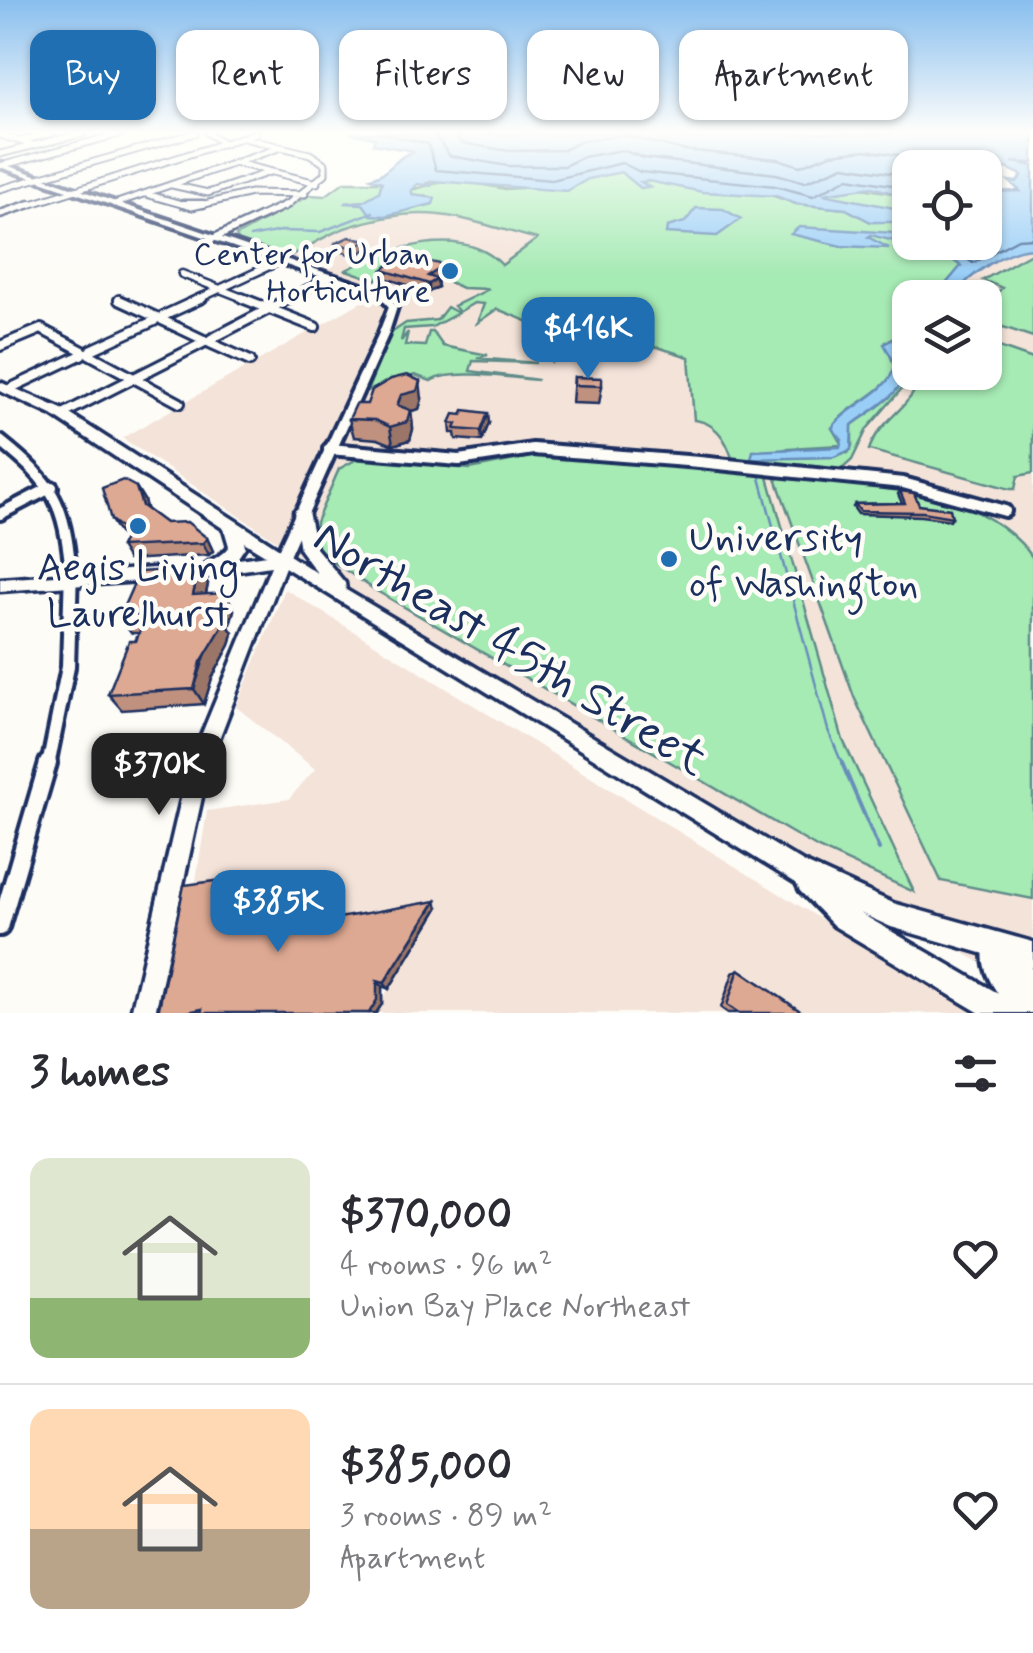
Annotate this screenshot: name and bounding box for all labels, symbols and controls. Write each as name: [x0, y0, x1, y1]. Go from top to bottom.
chip: Buy: [30, 30, 156, 120]
chip: Rent: [176, 30, 319, 120]
chip: Filters: [339, 30, 507, 120]
chip: New: [527, 30, 659, 120]
chip: Apartment: [679, 30, 908, 120]
map controls: [892, 150, 1002, 390]
button: locate: [892, 150, 1002, 260]
place label: Center for Urban Horticulture: [193, 234, 430, 313]
marker: Center for Urban Horticulture: [439, 260, 461, 282]
button: layers: [892, 280, 1002, 390]
pin: $416K: [518, 297, 658, 382]
text: $416K: [544, 308, 632, 350]
street label: Northeast 45th Street: [302, 506, 719, 792]
place label: University of Washington: [689, 513, 918, 615]
marker: Aegis Living Laurelhurst: [127, 515, 149, 537]
place label: Aegis Living Laurelhurst: [37, 543, 239, 641]
marker: University of Washington: [658, 548, 680, 570]
pin: $370K: [89, 733, 229, 818]
text: $370K: [113, 744, 205, 786]
pin: $385K: [208, 870, 348, 955]
text: $385K: [232, 881, 324, 923]
text: 3 homes: [30, 1046, 170, 1101]
icon: filters: [948, 1046, 1003, 1101]
text: $370,000: [340, 1189, 512, 1244]
icon: home: [110, 1198, 230, 1318]
icon: heart: [948, 1231, 1003, 1286]
text: 4 rooms · 96 m²: [340, 1244, 553, 1286]
text: Union Bay Place Northeast: [340, 1286, 691, 1328]
text: $385,000: [340, 1440, 512, 1495]
icon: home: [110, 1449, 230, 1569]
icon: heart: [948, 1482, 1003, 1537]
text: 3 rooms · 89 m²: [340, 1495, 552, 1537]
text: Apartment: [340, 1537, 485, 1579]

